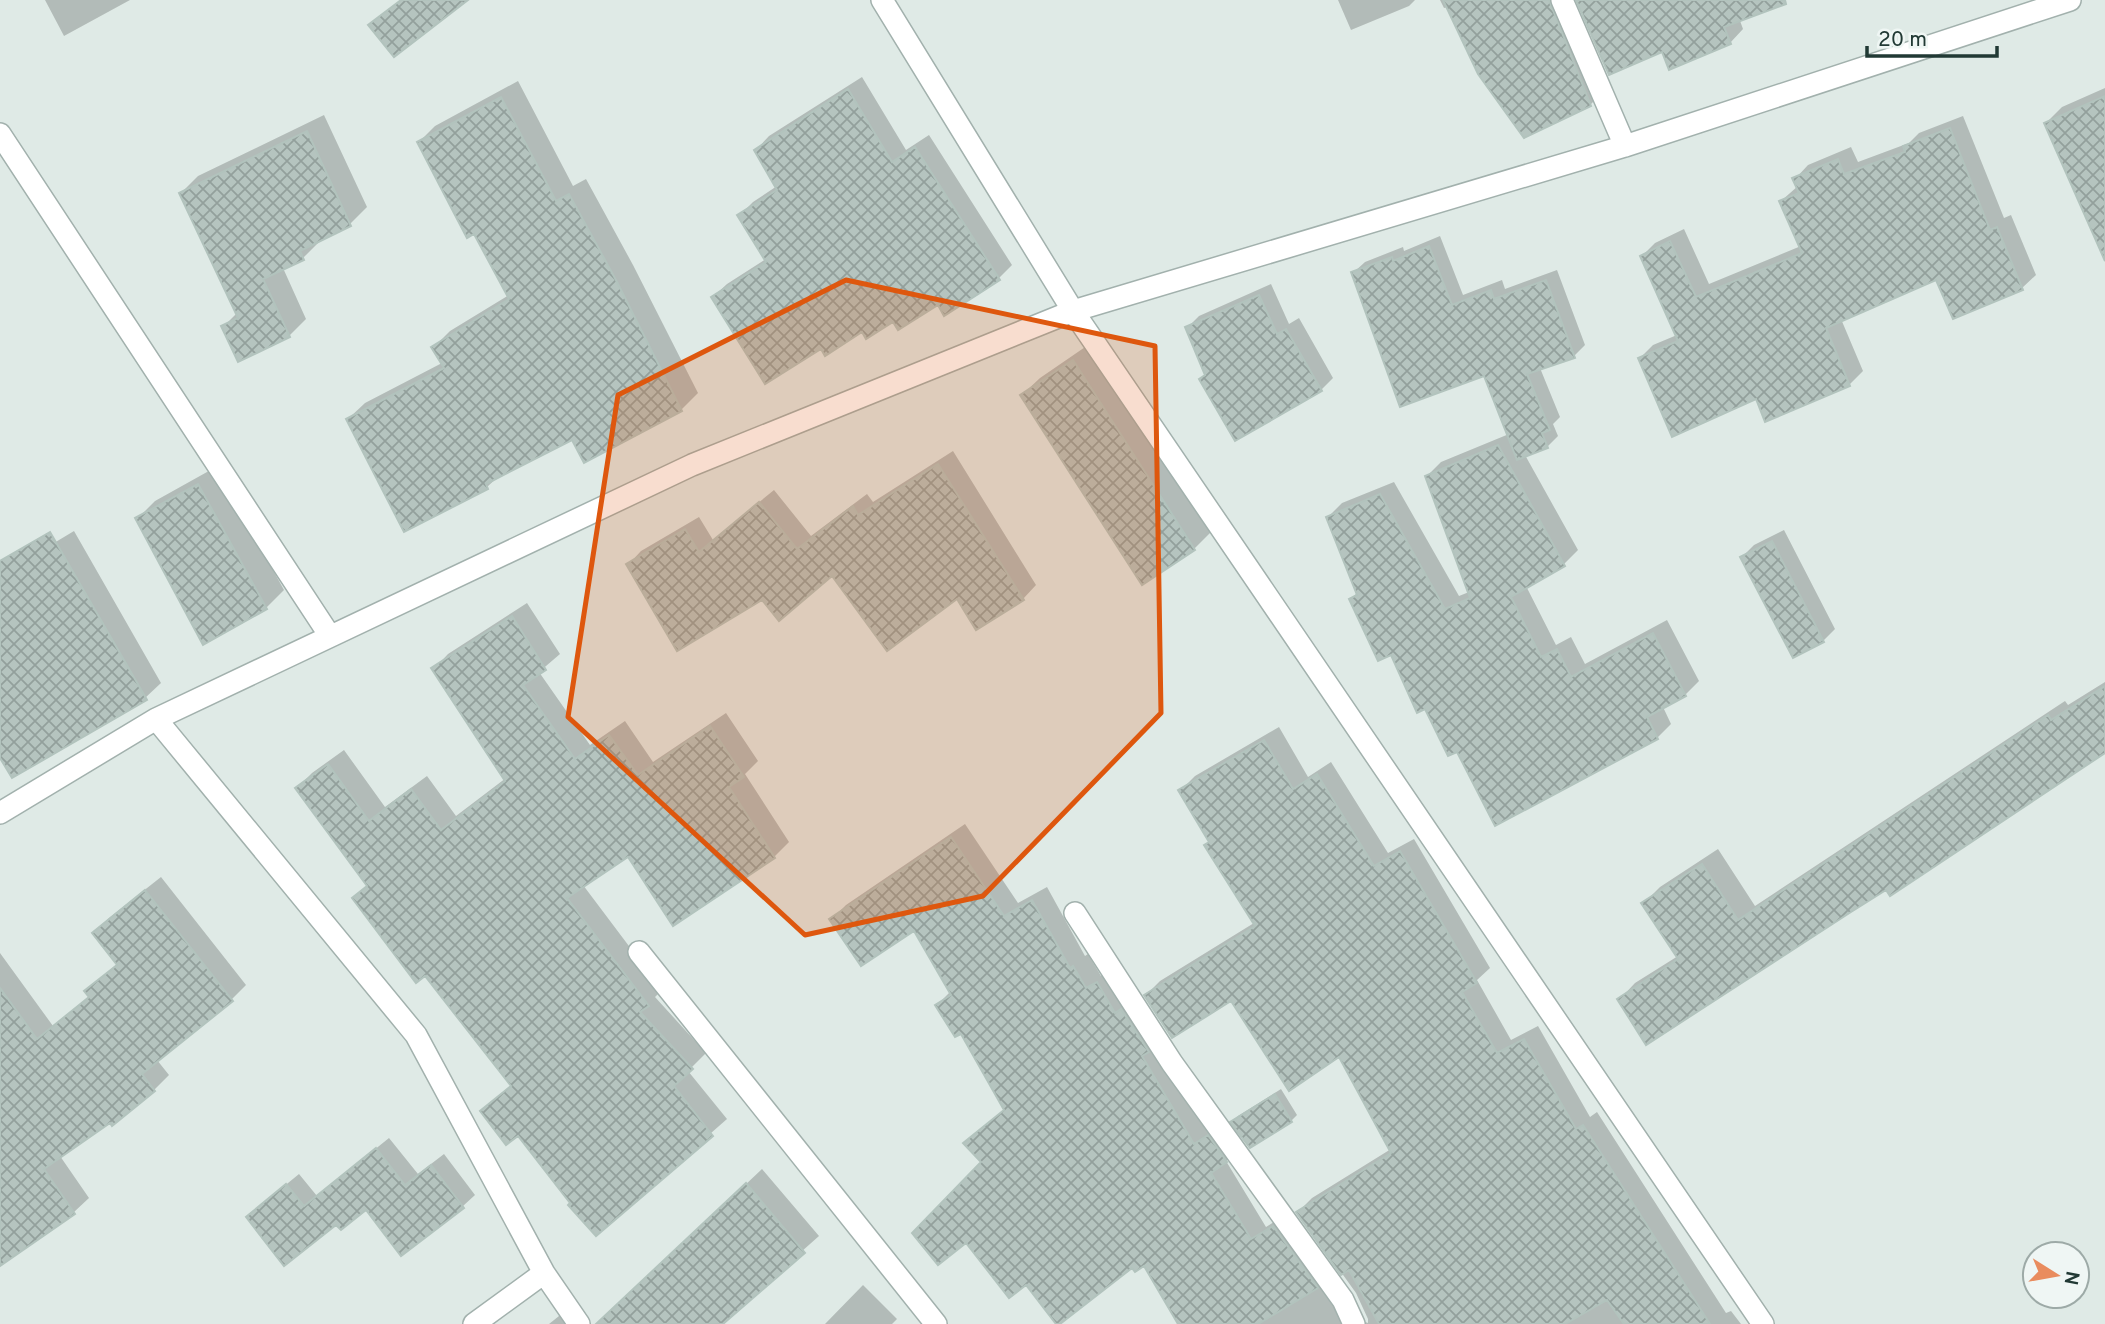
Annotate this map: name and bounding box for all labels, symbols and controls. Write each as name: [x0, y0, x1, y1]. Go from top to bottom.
scale bar: [1867, 14, 1996, 58]
text: 20 m: [1878, 27, 1927, 54]
north arrow: [2021, 1240, 2091, 1310]
text: N: [2058, 1269, 2084, 1287]

